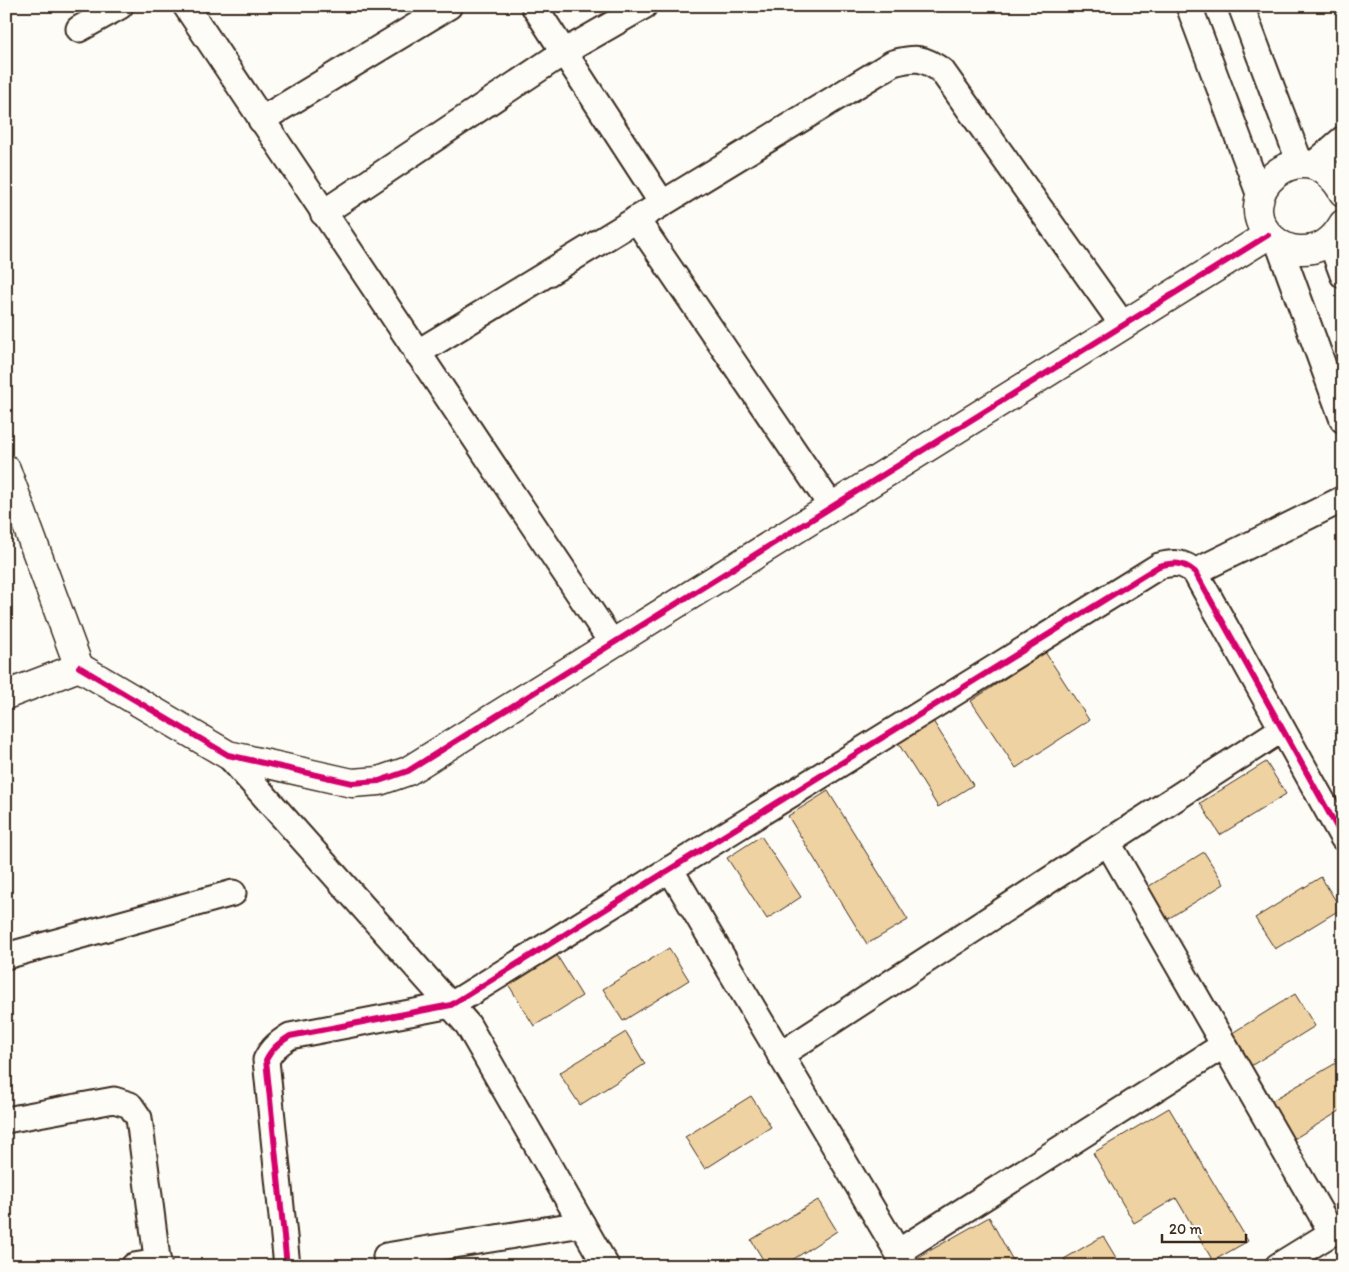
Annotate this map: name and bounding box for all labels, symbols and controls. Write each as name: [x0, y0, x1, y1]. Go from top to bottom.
scale bar: [1162, 1212, 1245, 1244]
text: 20 m: [1169, 1220, 1203, 1238]

